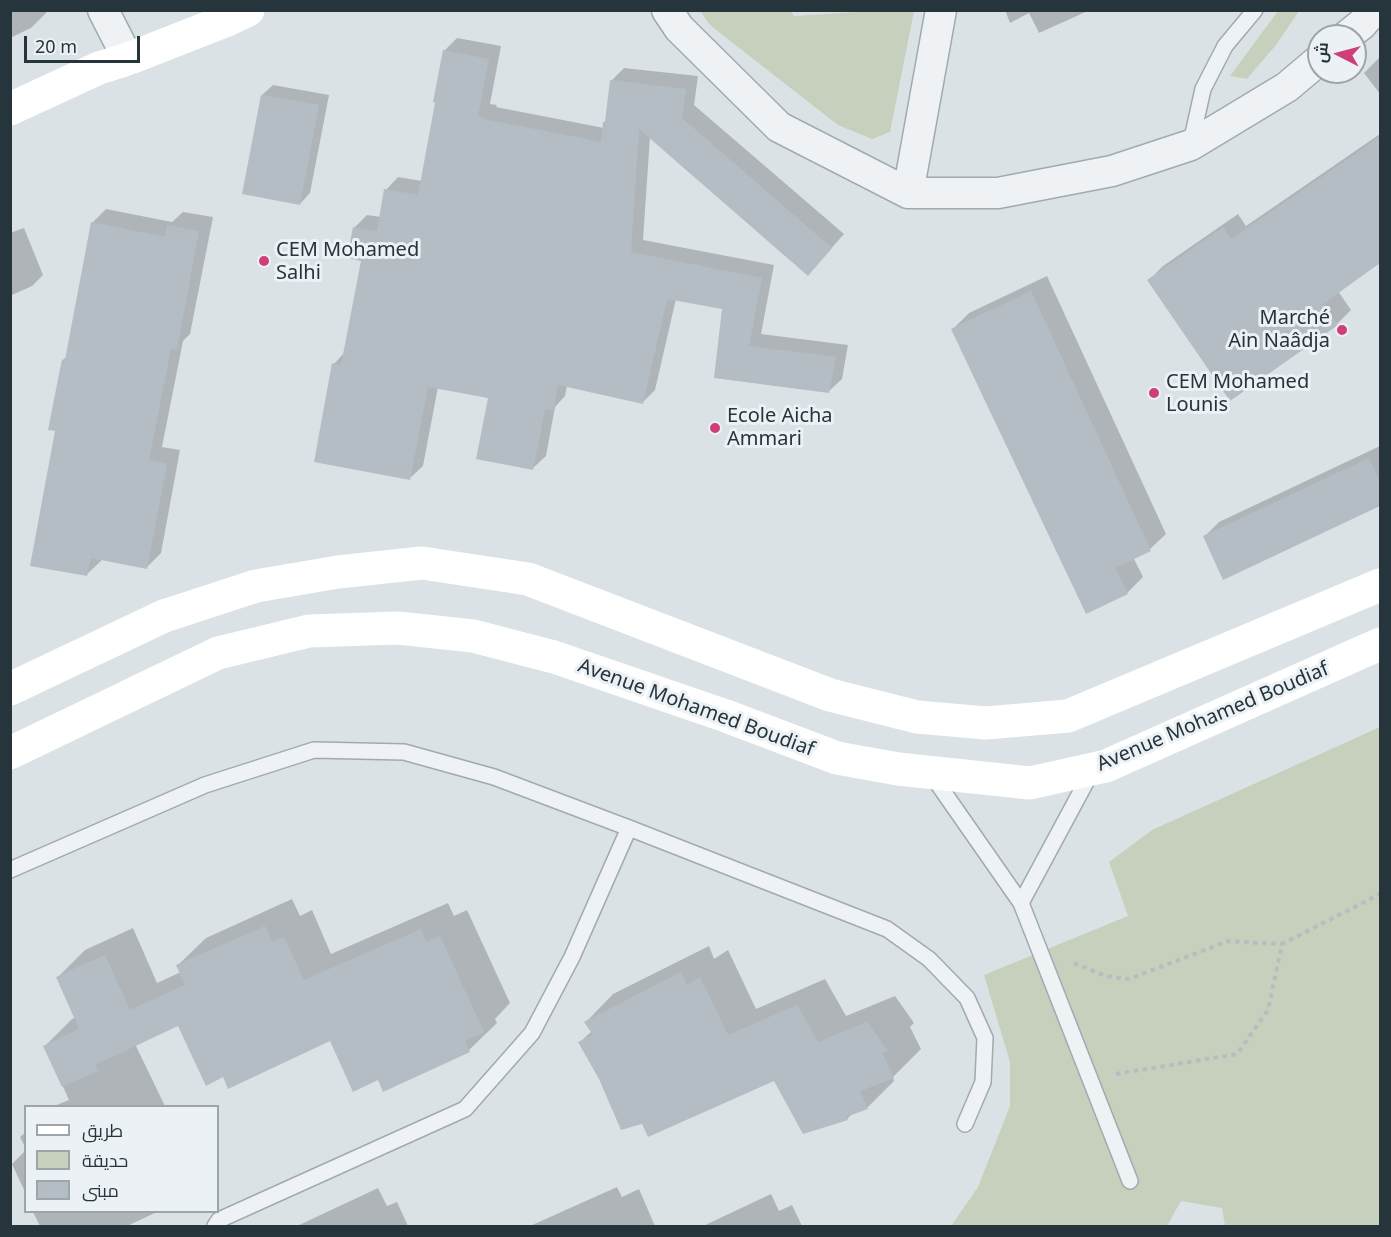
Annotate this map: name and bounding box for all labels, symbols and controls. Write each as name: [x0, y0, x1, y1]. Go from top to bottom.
scale bar: [27, 24, 142, 62]
north arrow: [1307, 24, 1367, 84]
text: 20 m: [35, 34, 77, 58]
text: ش: [1309, 41, 1333, 64]
place label: CEM Mohamed Salhi: [276, 238, 419, 285]
marker: CEM Mohamed Salhi: [257, 254, 271, 268]
place label: Marché Ain Naâdja: [1228, 306, 1330, 353]
marker: Marché Ain Naâdja: [1335, 323, 1349, 337]
place label: CEM Mohamed Lounis: [1166, 370, 1309, 417]
marker: CEM Mohamed Lounis: [1147, 386, 1161, 400]
place label: Ecole Aicha Ammari: [727, 404, 833, 451]
marker: Ecole Aicha Ammari: [708, 421, 722, 435]
street label: Avenue Mohamed Boudiaf: [575, 654, 817, 762]
street label: Avenue Mohamed Boudiaf: [1093, 657, 1333, 777]
legend: [24, 1105, 219, 1213]
text: طريق: [82, 1118, 123, 1142]
text: حديقة: [82, 1148, 128, 1172]
text: مبنى: [82, 1178, 119, 1202]

